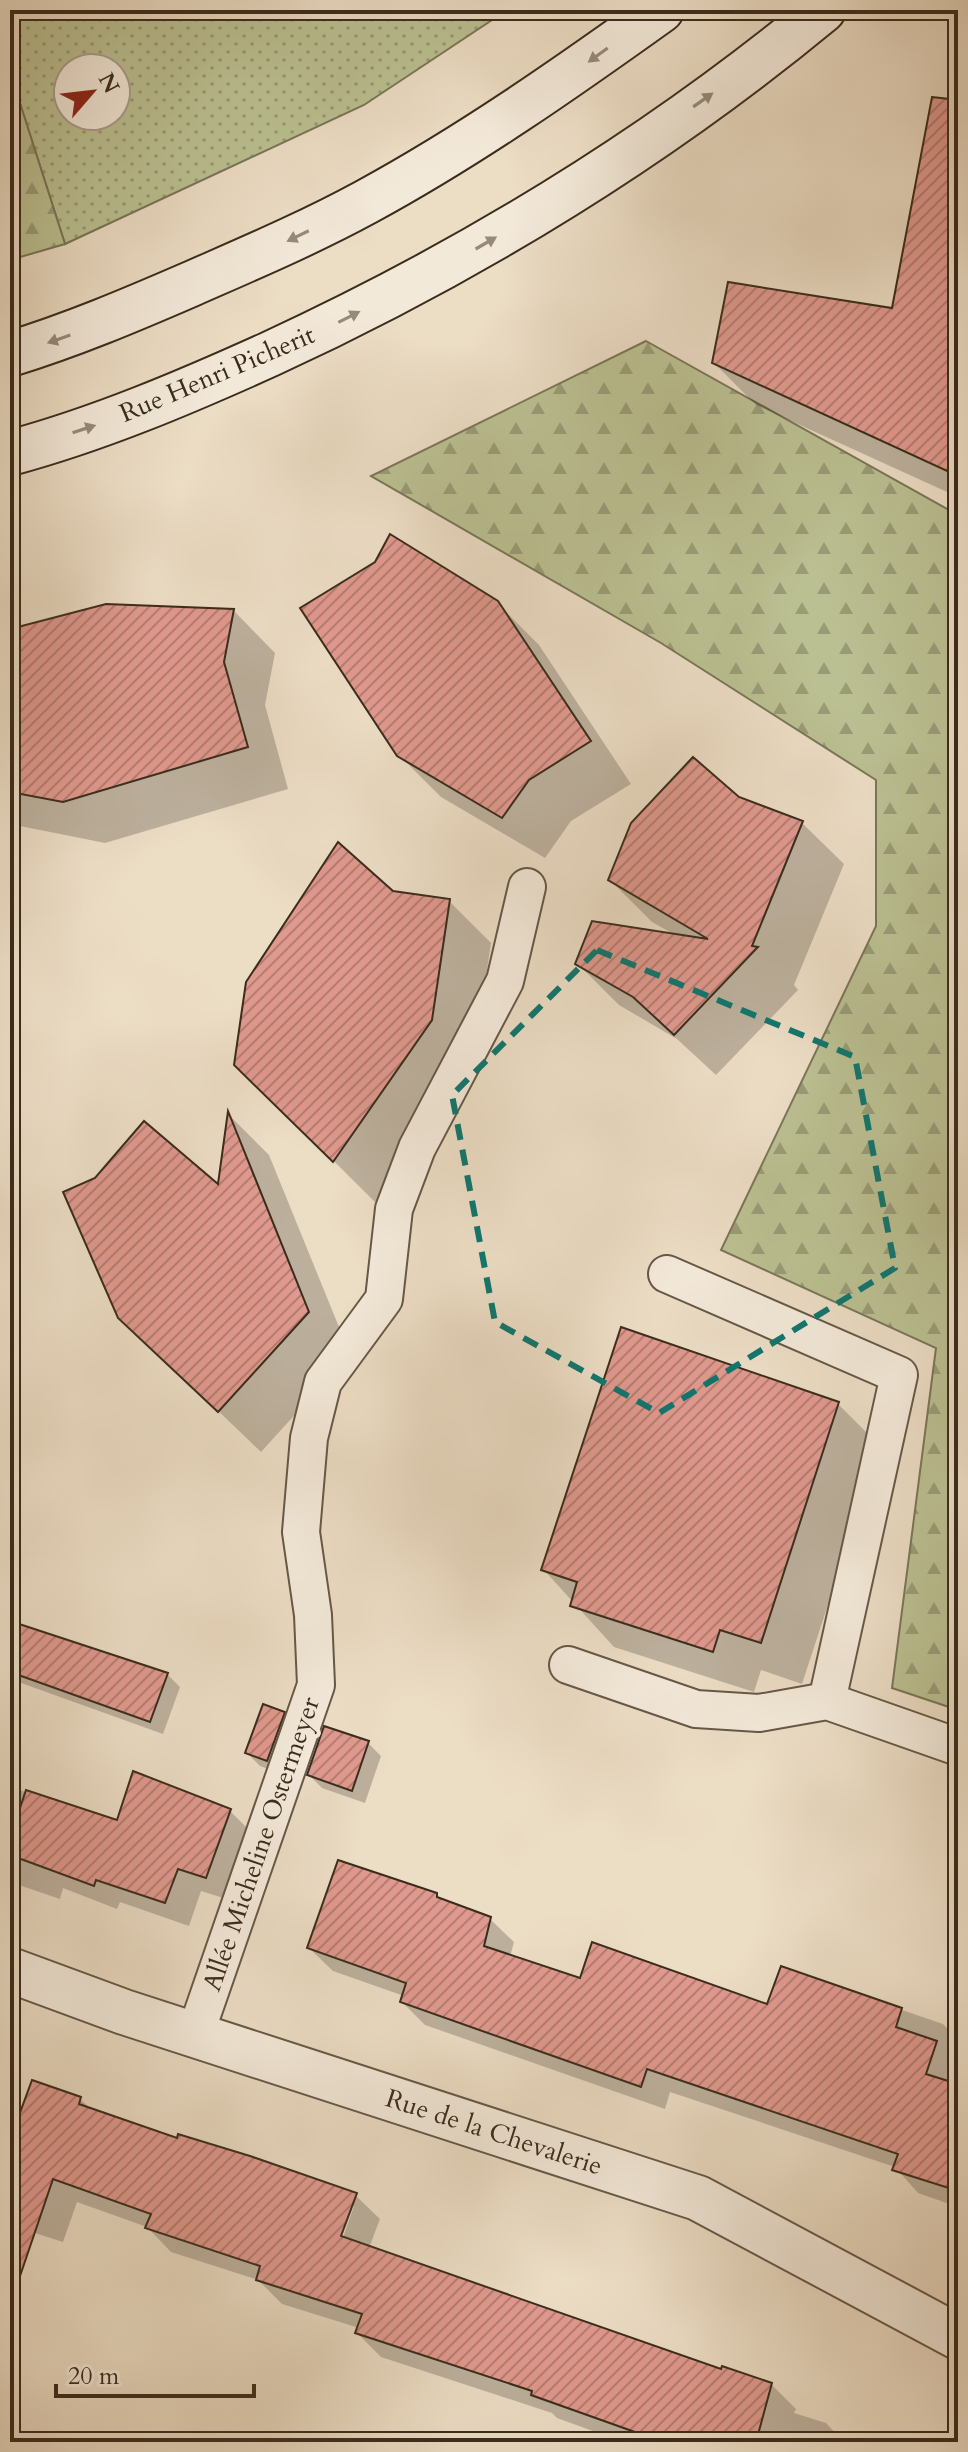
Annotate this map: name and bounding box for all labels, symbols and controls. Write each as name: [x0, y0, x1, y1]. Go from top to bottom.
one-way arrow: [587, 47, 608, 63]
north arrow: [52, 52, 132, 132]
text: N: [91, 68, 127, 99]
one-way arrow: [692, 93, 713, 108]
one-way arrow: [286, 229, 309, 243]
one-way arrow: [474, 236, 497, 250]
one-way arrow: [338, 310, 361, 323]
street label: Rue Henri Picherit: [114, 317, 320, 431]
one-way arrow: [47, 333, 71, 345]
one-way arrow: [73, 422, 97, 434]
street label: Allée Micheline Ostermeyer: [194, 1692, 328, 1996]
street label: Rue de la Chevalerie: [381, 2080, 607, 2184]
scale bar: [56, 2348, 254, 2398]
text: 20 m: [68, 2360, 120, 2393]

